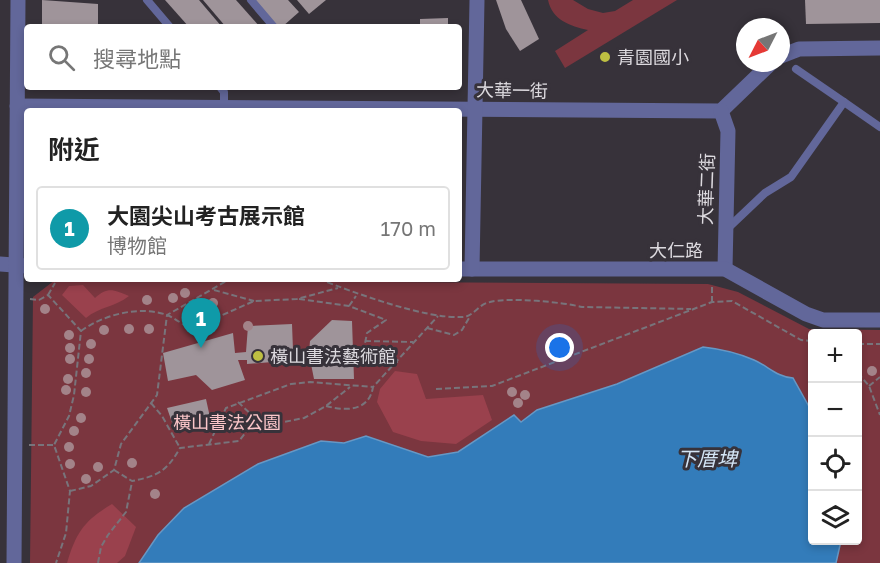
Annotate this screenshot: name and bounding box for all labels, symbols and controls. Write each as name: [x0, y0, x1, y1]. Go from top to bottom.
north arrow: [736, 18, 790, 72]
search box: [24, 24, 462, 90]
icon: search: [45, 41, 78, 74]
text: 搜尋地點: [93, 45, 181, 72]
place label: 青園國小: [617, 46, 689, 68]
marker: 青園國小: [598, 50, 612, 64]
street label: 大華一街: [476, 78, 548, 102]
text: 附近: [48, 134, 100, 165]
street label: 大華二街: [694, 153, 718, 225]
text: 大園尖山考古展示館: [107, 202, 305, 229]
text: 1: [64, 216, 75, 240]
text: 170 m: [381, 216, 436, 240]
text: 博物館: [107, 233, 167, 257]
street label: 大仁路: [649, 239, 703, 261]
pin: 1: [182, 298, 220, 348]
map controls: [808, 329, 862, 545]
button: +: [808, 329, 862, 383]
your location: [545, 333, 574, 362]
place label: 橫山書法藝術館: [270, 345, 396, 367]
marker: 橫山書法藝術館: [251, 349, 265, 363]
button: −: [808, 383, 862, 437]
park label: 橫山書法公園: [173, 411, 281, 433]
button: locate: [808, 437, 862, 491]
water label: 下厝埤: [677, 446, 739, 470]
button: layers: [808, 491, 862, 545]

